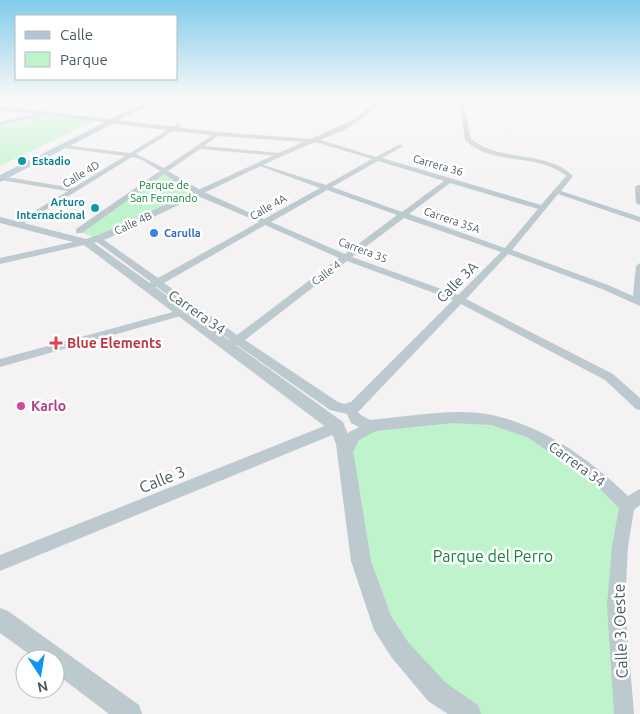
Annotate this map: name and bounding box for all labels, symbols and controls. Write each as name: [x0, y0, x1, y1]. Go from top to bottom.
legend: [15, 15, 178, 80]
text: Calle: [60, 26, 93, 43]
text: Parque: [60, 51, 108, 68]
street label: Carrera 36: [412, 152, 464, 178]
marker: Estadio: [16, 155, 28, 167]
place label: Estadio: [32, 155, 71, 167]
street label: Calle 4D: [60, 158, 102, 190]
park label: Parque de San Fernando: [130, 179, 198, 204]
street label: Calle 4A: [248, 191, 289, 222]
place label: Arturo Internacional: [17, 196, 86, 221]
marker: Arturo Internacional: [89, 202, 101, 214]
street label: Carrera 35A: [422, 205, 483, 236]
street label: Calle 4B: [112, 209, 154, 237]
marker: Carulla: [148, 227, 160, 239]
place label: Carulla: [164, 227, 201, 239]
street label: Carrera 35: [337, 235, 389, 265]
street label: Calle 4: [309, 258, 343, 288]
street label: Calle 3A: [433, 258, 481, 306]
street label: Carrera 34: [166, 287, 229, 337]
place label: Blue Elements: [67, 335, 162, 351]
marker: Blue Elements: [49, 336, 63, 350]
place label: Karlo: [31, 398, 66, 414]
marker: Karlo: [15, 400, 27, 412]
street label: Carrera 34: [546, 438, 608, 490]
street label: Calle 3: [136, 462, 188, 496]
park label: Parque del Perro: [433, 547, 553, 565]
street label: Calle 3 Oeste: [609, 583, 631, 679]
north arrow: [15, 649, 65, 699]
text: N: [36, 678, 49, 696]

